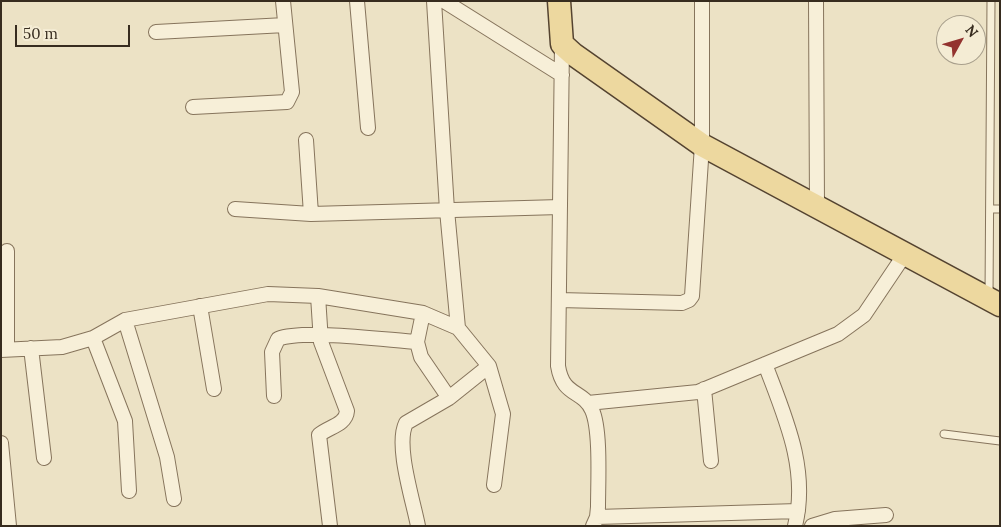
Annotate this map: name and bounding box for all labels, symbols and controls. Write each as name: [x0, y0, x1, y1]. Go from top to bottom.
scale bar: [18, 15, 132, 47]
north arrow: [936, 15, 986, 65]
text: N: [961, 21, 982, 41]
text: 50 m: [23, 24, 58, 43]

